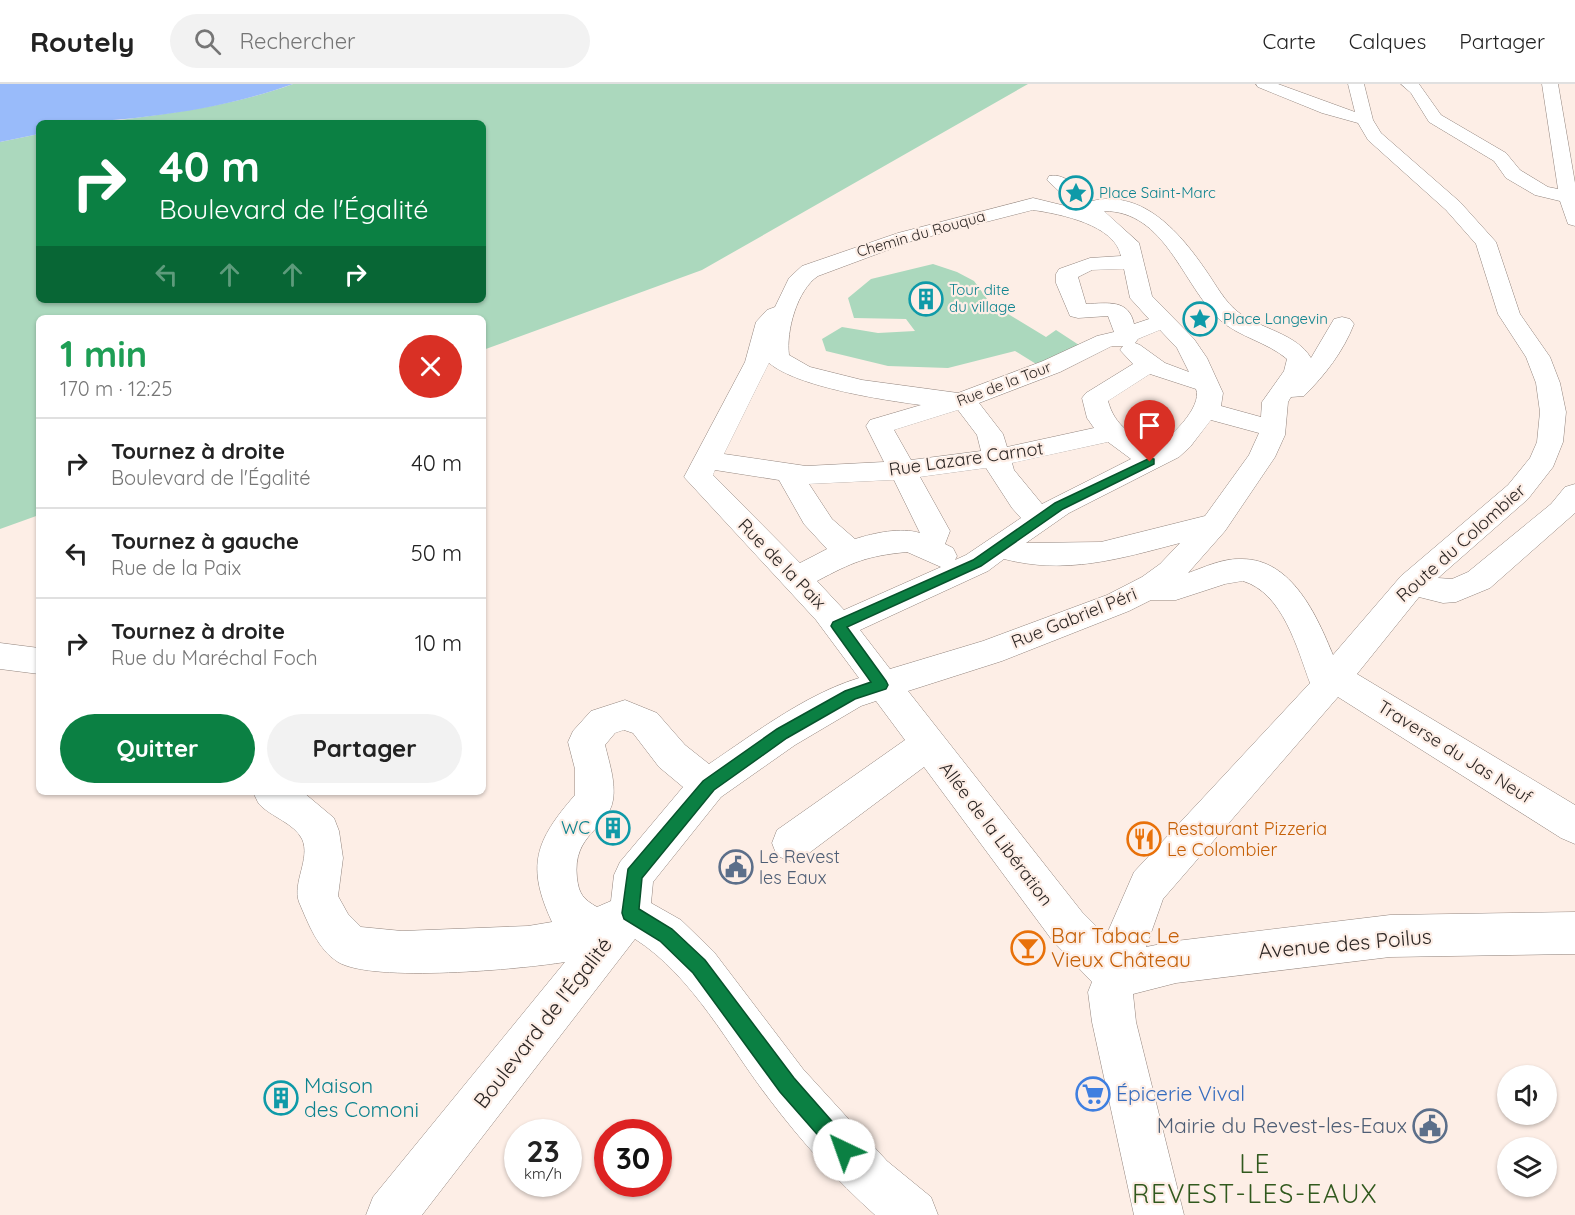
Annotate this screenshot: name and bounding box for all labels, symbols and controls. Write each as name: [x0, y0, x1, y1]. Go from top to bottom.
search box: [170, 14, 590, 68]
text: Routely: [30, 24, 134, 59]
icon: search: [191, 25, 224, 58]
text: Rechercher: [239, 27, 356, 55]
text: Carte: [1262, 28, 1316, 54]
text: Calques: [1349, 28, 1426, 54]
text: Partager: [1459, 28, 1545, 54]
text: 40 m: [159, 140, 260, 193]
icon: right: [60, 144, 138, 222]
place icon: Place Saint-Marc: [1058, 175, 1094, 211]
place label: Place Saint-Marc: [1099, 183, 1216, 202]
text: Boulevard de l'Égalité: [159, 192, 429, 226]
street label: Chemin du Rouqua: [854, 206, 987, 261]
icon: left: [150, 258, 183, 291]
icon: ahead: [213, 258, 246, 291]
icon: ahead: [276, 258, 309, 291]
icon: right: [339, 258, 372, 291]
place label: Tour dite du village: [949, 280, 1016, 316]
building icon: Tour dite du village: [908, 281, 944, 317]
place icon: Place Langevin: [1182, 301, 1218, 337]
place label: Place Langevin: [1223, 309, 1328, 328]
text: 1 min: [60, 331, 147, 376]
button: close: [399, 335, 462, 398]
street label: Rue de la Tour: [954, 357, 1054, 410]
text: 170 m · 12:25: [60, 376, 172, 401]
pin: [1124, 400, 1175, 462]
icon: arrive: [1133, 409, 1166, 442]
street label: Rue Lazare Carnot: [887, 436, 1045, 481]
text: Tournez à droite: [111, 437, 285, 465]
icon: right: [60, 447, 93, 480]
text: 40 m: [411, 449, 462, 477]
text: Boulevard de l'Égalité: [111, 465, 311, 490]
street label: Route du Colombier: [1391, 478, 1530, 607]
street label: Rue de la Paix: [733, 513, 832, 614]
text: Tournez à gauche: [111, 527, 299, 555]
icon: left: [60, 537, 93, 570]
text: 50 m: [411, 539, 462, 567]
text: Rue de la Paix: [111, 555, 241, 580]
street label: Rue Gabriel Péri: [1008, 582, 1140, 653]
text: Tournez à droite: [111, 617, 285, 645]
icon: right: [60, 627, 93, 660]
text: 10 m: [415, 629, 462, 657]
text: Rue du Maréchal Foch: [111, 645, 318, 670]
street label: Traverse du Jas Neuf: [1374, 695, 1537, 809]
button: Quitter: [60, 714, 255, 783]
button: Partager: [267, 714, 462, 783]
street label: Allée de la Libération: [935, 757, 1058, 910]
building icon: WC: [595, 810, 631, 846]
place label: WC: [561, 816, 590, 839]
place label: Restaurant Pizzeria Le Colombier: [1167, 817, 1327, 861]
restaurant icon: Restaurant Pizzeria Le Colombier: [1126, 821, 1162, 857]
place label: Le Revest les Eaux: [759, 845, 840, 889]
public building icon: Le Revest les Eaux: [718, 849, 754, 885]
place label: Bar Tabac Le Vieux Château: [1051, 922, 1191, 972]
street label: Avenue des Poilus: [1257, 922, 1433, 964]
bar icon: Bar Tabac Le Vieux Château: [1010, 930, 1046, 966]
street label: Boulevard de l'Égalité: [467, 932, 617, 1113]
map controls: [1497, 1065, 1557, 1197]
button: sound: [1497, 1065, 1557, 1125]
place label: Maison des Comoni: [304, 1072, 419, 1122]
supermarket icon: Épicerie Vival: [1075, 1076, 1111, 1112]
building icon: Maison des Comoni: [263, 1080, 299, 1116]
place label: Épicerie Vival: [1116, 1080, 1245, 1106]
public building icon: Mairie du Revest-les-Eaux: [1412, 1108, 1448, 1144]
place label: Mairie du Revest-les-Eaux: [1157, 1112, 1407, 1138]
position arrow: [812, 1118, 876, 1182]
speed limit sign: 30: [594, 1119, 672, 1197]
text: 23: [526, 1132, 560, 1170]
button: layers: [1497, 1137, 1557, 1197]
district label: LE REVEST-LES-EAUX: [1132, 1147, 1378, 1210]
text: km/h: [524, 1164, 562, 1183]

